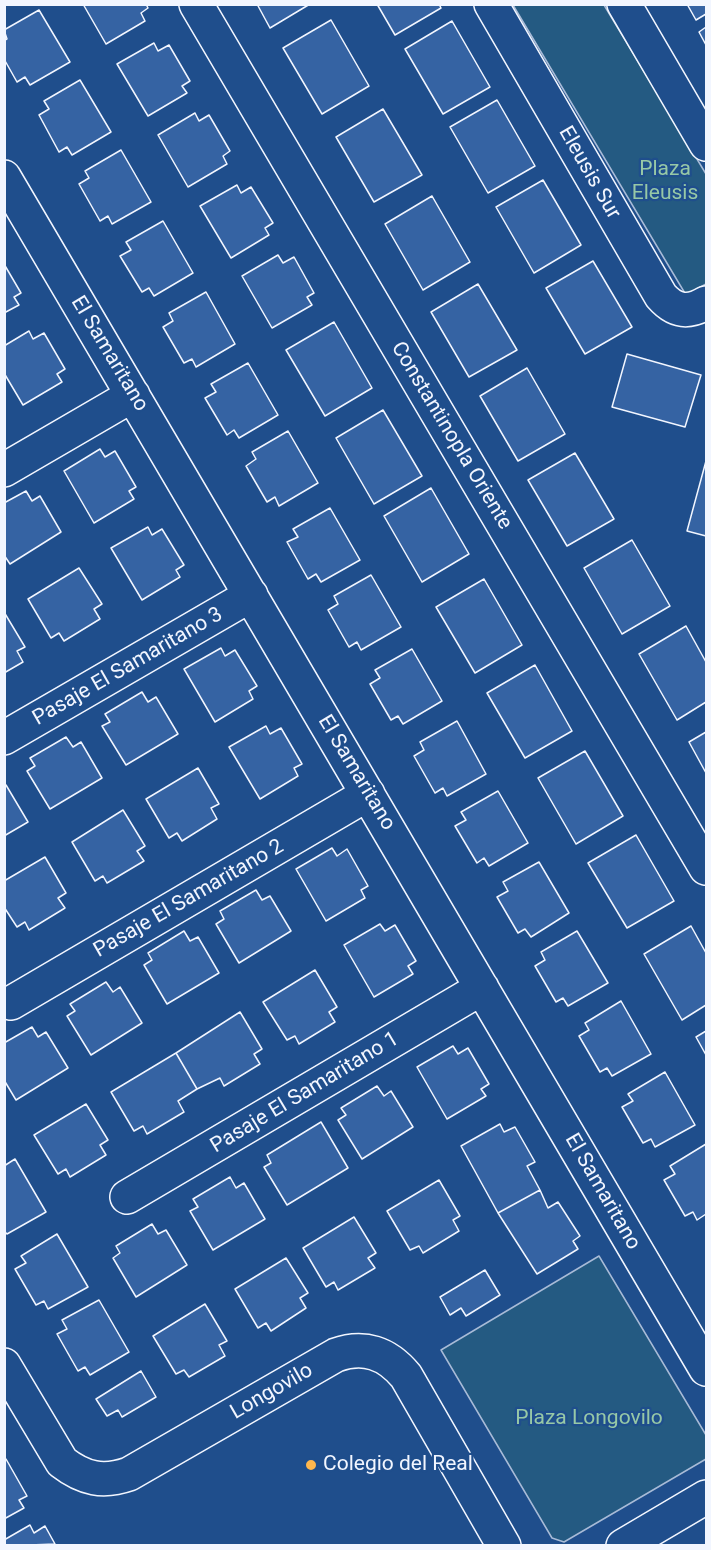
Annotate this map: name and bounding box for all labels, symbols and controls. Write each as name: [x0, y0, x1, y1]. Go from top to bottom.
street label: Eleusis Sur: [552, 122, 626, 224]
park label: Plaza Eleusis: [632, 157, 698, 207]
street label: El Samaritano: [65, 292, 153, 416]
street label: Constantinopla Oriente: [385, 338, 517, 534]
street label: Pasaje El Samaritano 3: [28, 602, 228, 732]
street label: El Samaritano: [312, 711, 400, 835]
street label: Pasaje El Samaritano 2: [89, 834, 289, 964]
street label: Pasaje El Samaritano 1: [206, 1027, 404, 1159]
street label: El Samaritano: [559, 1129, 645, 1255]
street label: Longovilo: [226, 1358, 318, 1426]
park label: Plaza Longovilo: [515, 1406, 663, 1432]
place label: Colegio del Real: [323, 1452, 473, 1478]
marker: Colegio del Real: [304, 1458, 318, 1472]

